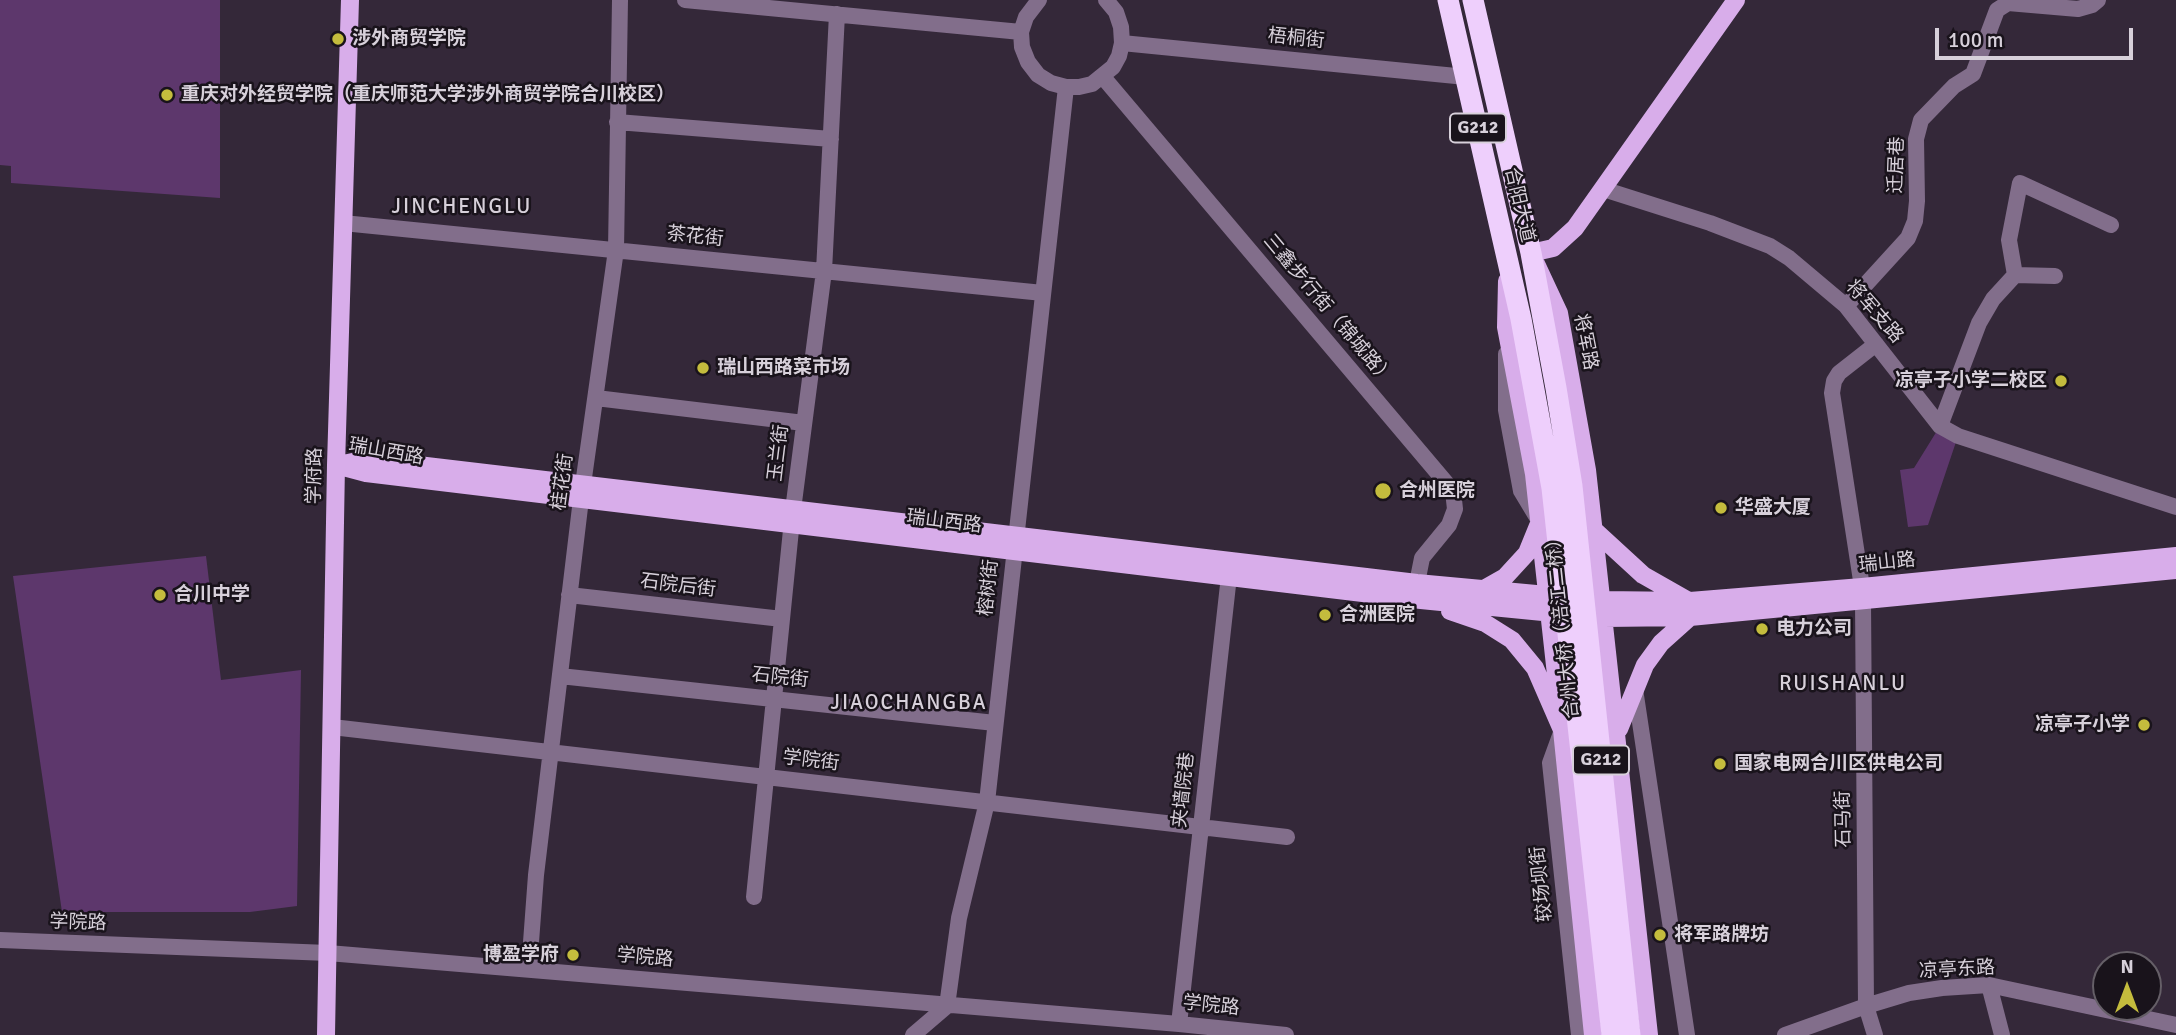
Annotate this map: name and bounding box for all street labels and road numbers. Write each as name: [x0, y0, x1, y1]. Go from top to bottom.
street label: 梧桐街: [1266, 25, 1326, 53]
road number: G212: [1450, 113, 1506, 142]
street label: 迁居巷: [1885, 136, 1909, 194]
street label: 合阳大道: [1499, 165, 1539, 245]
street label: 茶花街: [665, 223, 725, 251]
street label: 三鑫步行街（锦城路）: [1258, 230, 1398, 390]
street label: 将军支路: [1840, 276, 1908, 348]
street label: 将军路: [1568, 312, 1602, 372]
street label: 玉兰街: [764, 423, 794, 483]
street label: 瑞山西路: [347, 434, 425, 470]
street label: 学府路: [303, 447, 327, 505]
street label: 桂花街: [548, 452, 578, 512]
street label: 瑞山西路: [905, 506, 983, 538]
street label: 合州大桥（涪江二桥）: [1542, 528, 1584, 720]
street label: 瑞山路: [1857, 549, 1917, 577]
street label: 榕树街: [975, 558, 1003, 618]
street label: 石院后街: [639, 570, 717, 602]
street label: 石院街: [750, 664, 810, 692]
street label: 学院街: [781, 746, 841, 776]
road number: G212: [1573, 746, 1629, 774]
street label: 夹墙院巷: [1169, 751, 1199, 829]
street label: 石马街: [1832, 790, 1856, 848]
street label: 较场坝街: [1527, 845, 1557, 923]
street label: 学院路: [49, 911, 107, 935]
street label: 学院路: [616, 944, 674, 972]
street label: 凉亭东路: [1918, 957, 1996, 983]
street label: 学院路: [1181, 992, 1241, 1020]

